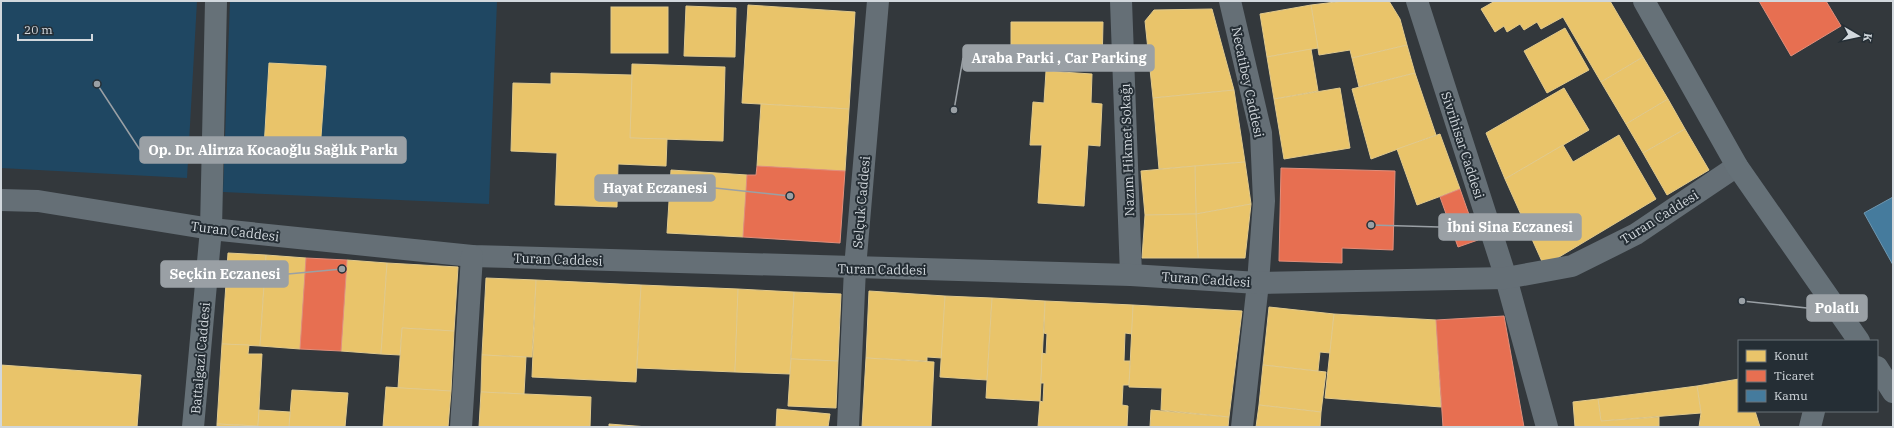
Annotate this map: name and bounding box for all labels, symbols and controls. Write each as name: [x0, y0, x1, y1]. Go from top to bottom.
scale bar: [18, 16, 92, 42]
north arrow: [1838, 16, 1878, 56]
text: 20 m: [24, 22, 53, 37]
street label: Necatibey Caddesi: [1227, 25, 1268, 139]
text: K: [1860, 32, 1875, 43]
callout: Araba Parki , Car Parking: [963, 45, 1154, 71]
text: Araba Parki , Car Parking: [971, 49, 1147, 67]
street label: Nazım Hikmet Sokağı: [1117, 83, 1138, 217]
street label: Sivrihisar Caddesi: [1437, 89, 1488, 201]
callout: Op. Dr. Alirıza Kocaoğlu Sağlık Parkı: [140, 137, 406, 163]
text: Op. Dr. Alirıza Kocaoğlu Sağlık Parkı: [148, 141, 398, 159]
street label: Selçuk Caddesi: [849, 155, 874, 249]
callout: Hayat Eczanesi: [595, 175, 715, 201]
text: Hayat Eczanesi: [603, 179, 707, 197]
street label: Turan Caddesi: [1617, 187, 1702, 248]
callout: İbni Sina Eczanesi: [1439, 214, 1581, 240]
street label: Turan Caddesi: [190, 218, 280, 245]
text: İbni Sina Eczanesi: [1447, 218, 1573, 236]
street label: Turan Caddesi: [513, 249, 603, 270]
street label: Turan Caddesi: [837, 260, 927, 279]
callout: Seçkin Eczanesi: [161, 261, 288, 287]
text: Seçkin Eczanesi: [170, 265, 281, 283]
street label: Turan Caddesi: [1161, 268, 1251, 291]
callout: Polatlı: [1807, 295, 1867, 321]
text: Polatlı: [1815, 299, 1859, 317]
street label: Battalgazi Caddesi: [187, 301, 214, 415]
legend: [1738, 340, 1878, 412]
text: Konut: [1774, 348, 1808, 363]
text: Ticaret: [1774, 368, 1814, 383]
text: Kamu: [1774, 388, 1808, 403]

